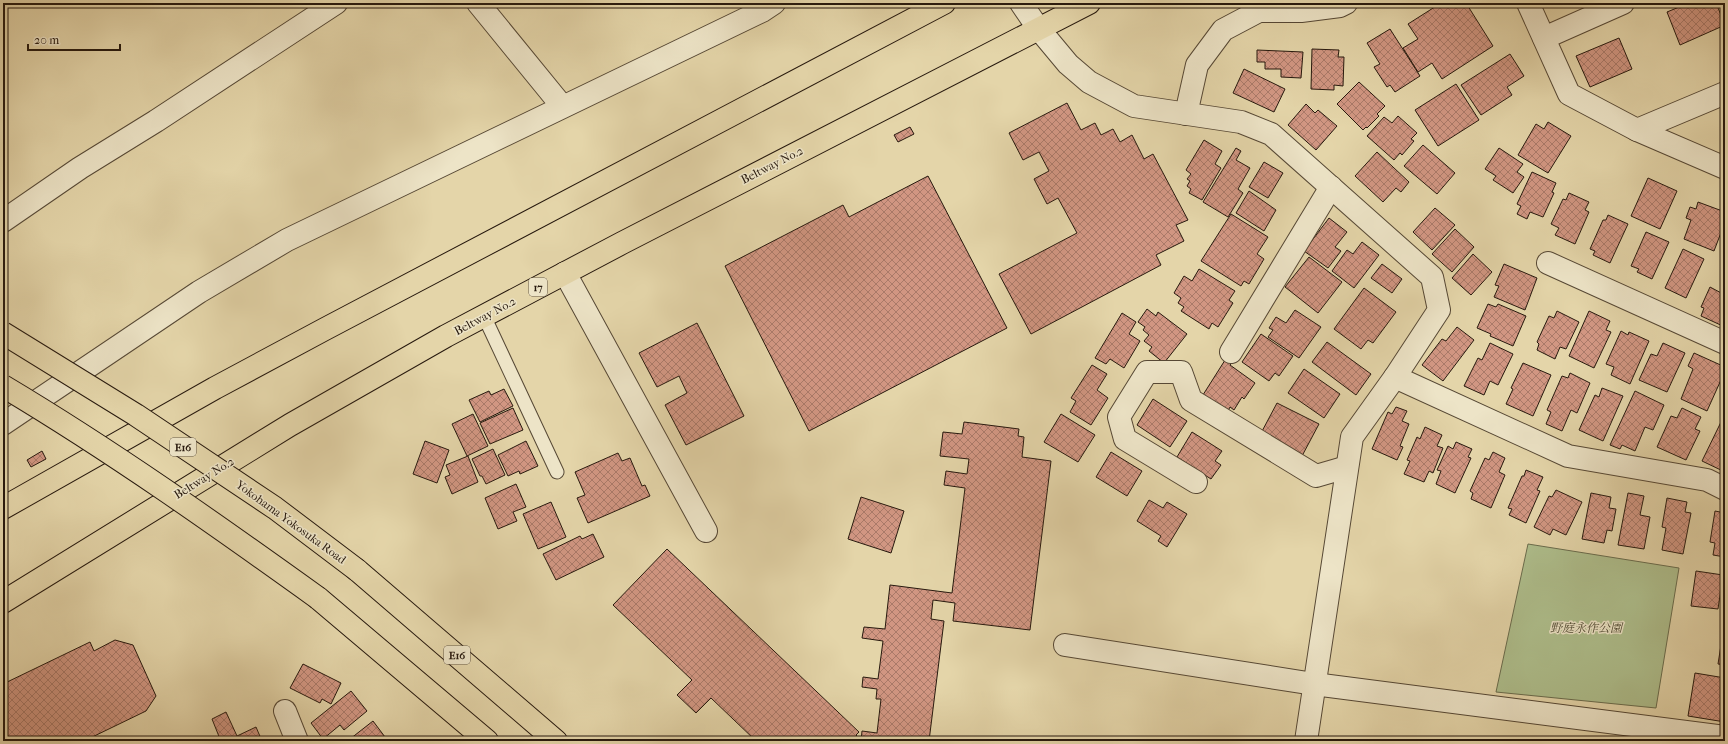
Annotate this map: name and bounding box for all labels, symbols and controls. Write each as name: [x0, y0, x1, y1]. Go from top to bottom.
scale bar: [28, 26, 120, 52]
text: 20 m: [34, 33, 59, 47]
street label: Beltway No.2: [739, 143, 805, 187]
road number: 17: [529, 278, 547, 296]
street label: Beltway No.2: [452, 294, 518, 338]
road number: E16: [170, 438, 196, 456]
street label: Beltway No.2: [172, 454, 236, 502]
street label: Yokohama Yokosuka Road: [232, 477, 349, 567]
park label: 野庭永作公園: [1550, 621, 1624, 635]
road number: E16: [444, 646, 470, 664]

